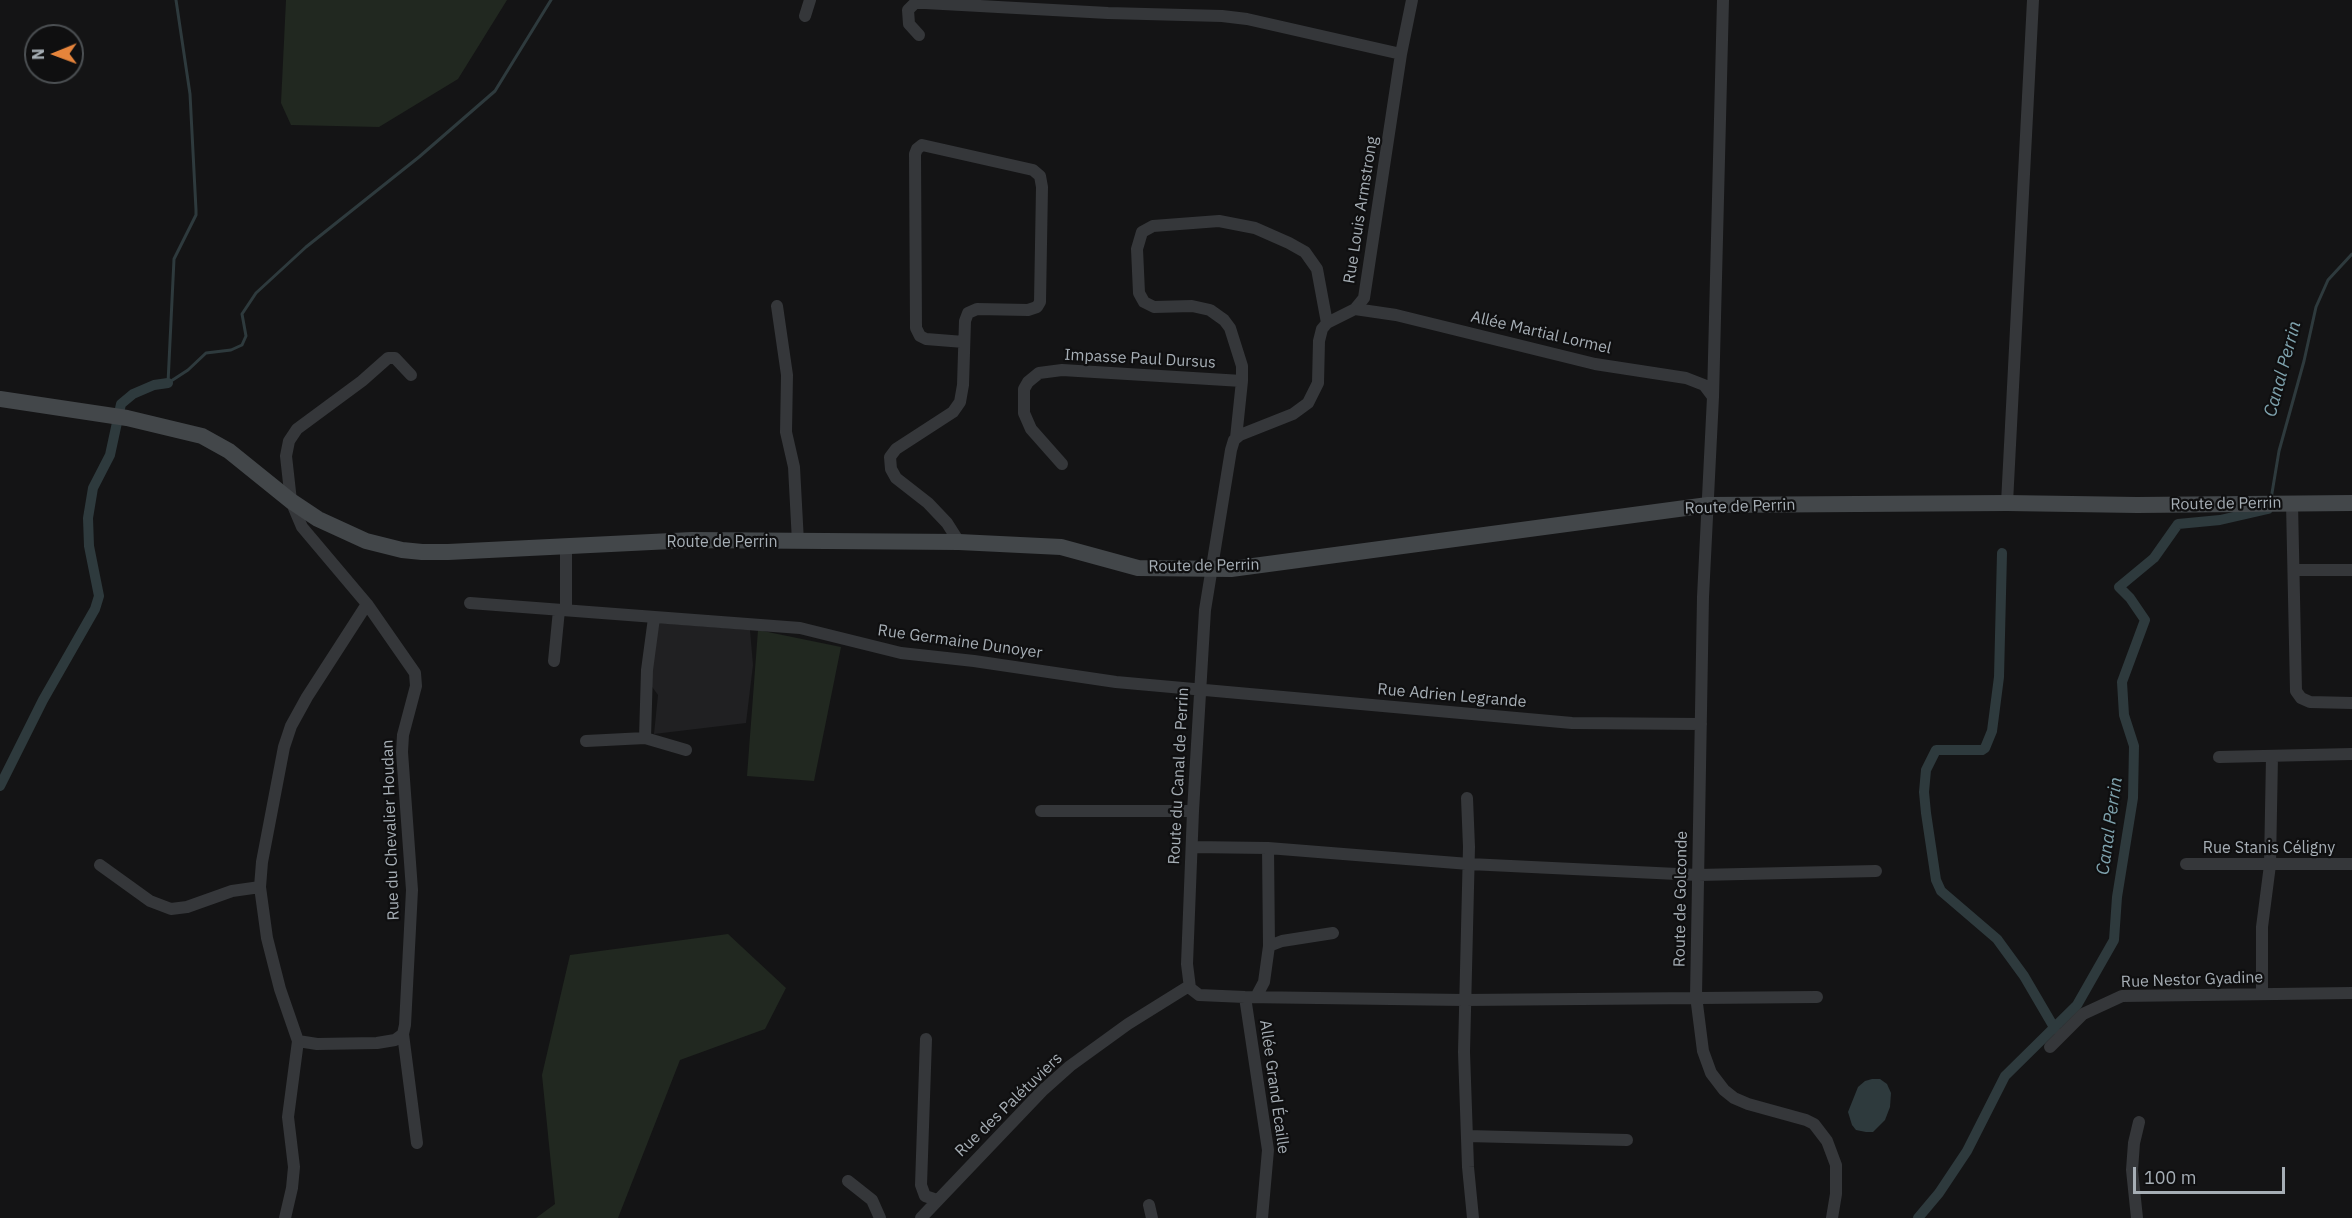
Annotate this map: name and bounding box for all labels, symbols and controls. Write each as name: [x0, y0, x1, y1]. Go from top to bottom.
north arrow: [24, 24, 84, 84]
text: N: [28, 48, 48, 60]
street label: Rue Louis Armstrong: [1340, 135, 1382, 285]
street label: Allée Martial Lormel: [1469, 307, 1613, 359]
water label: Canal Perrin: [2260, 319, 2306, 419]
street label: Impasse Paul Dursus: [1064, 345, 1216, 373]
street label: Route de Perrin: [2170, 493, 2282, 515]
street label: Route de Perrin: [1684, 495, 1796, 519]
street label: Route de Perrin: [667, 532, 777, 552]
street label: Route de Perrin: [1148, 555, 1260, 577]
street label: Rue Germaine Dunoyer: [876, 621, 1044, 663]
street label: Rue Adrien Legrande: [1377, 680, 1527, 712]
street label: Route du Canal de Perrin: [1165, 687, 1193, 865]
street label: Rue du Chevalier Houdan: [378, 739, 404, 921]
water label: Canal Perrin: [2092, 776, 2128, 876]
street label: Route de Golconde: [1670, 831, 1692, 967]
street label: Rue Stanis Céligny: [2203, 838, 2335, 858]
street label: Rue Nestor Gyadine: [2121, 968, 2263, 992]
street label: Allée Grand Écaille: [1255, 1019, 1293, 1155]
street label: Rue des Palétuviers: [951, 1049, 1067, 1161]
scale bar: [2136, 1155, 2288, 1193]
text: 100 m: [2144, 1166, 2196, 1189]

